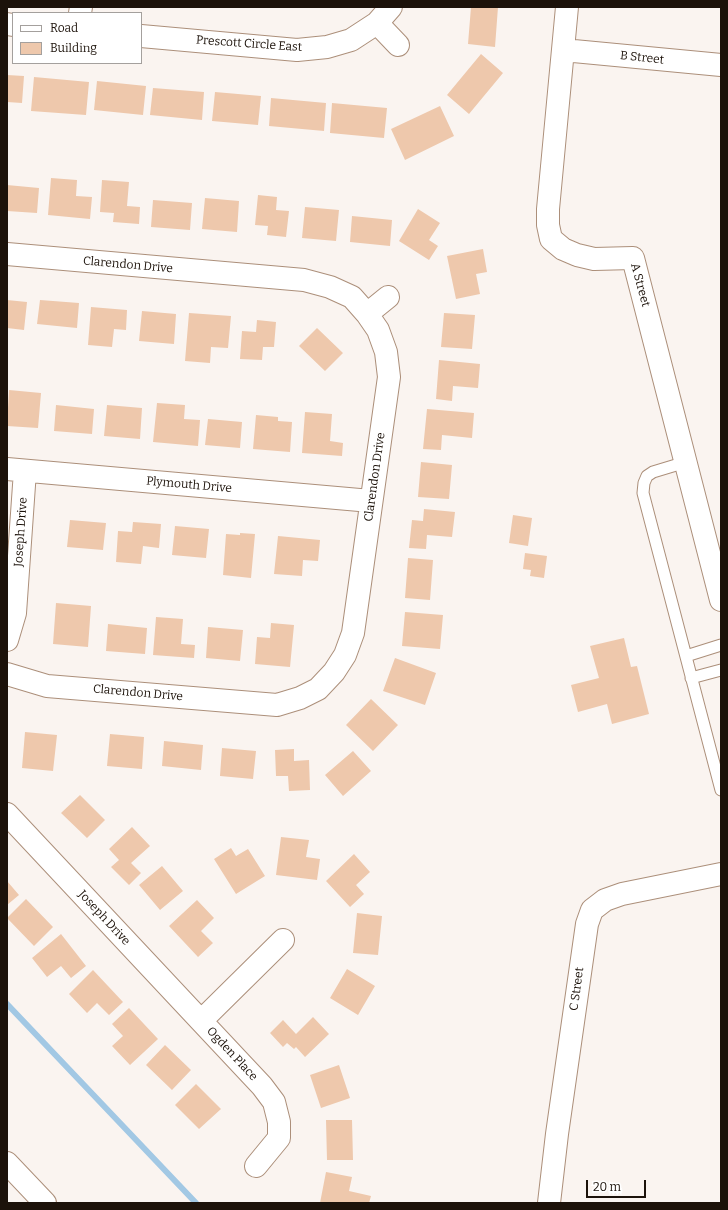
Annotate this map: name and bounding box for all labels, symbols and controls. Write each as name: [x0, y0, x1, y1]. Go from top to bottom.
legend: [12, 12, 142, 64]
text: Road: [50, 21, 78, 35]
street label: Prescott Circle East: [195, 33, 303, 55]
text: Building: [50, 41, 97, 55]
street label: B Street: [619, 49, 665, 67]
street label: Clarendon Drive: [83, 254, 173, 276]
street label: A Street: [627, 262, 653, 308]
street label: Clarendon Drive: [362, 431, 388, 523]
street label: Plymouth Drive: [146, 474, 232, 496]
street label: Joseph Drive: [11, 497, 31, 567]
street label: Clarendon Drive: [93, 682, 183, 704]
street label: Joseph Drive: [75, 888, 133, 948]
street label: C Street: [567, 966, 587, 1012]
street label: Ogden Place: [203, 1024, 261, 1084]
scale bar: [588, 1172, 648, 1198]
text: 20 m: [593, 1180, 621, 1194]

